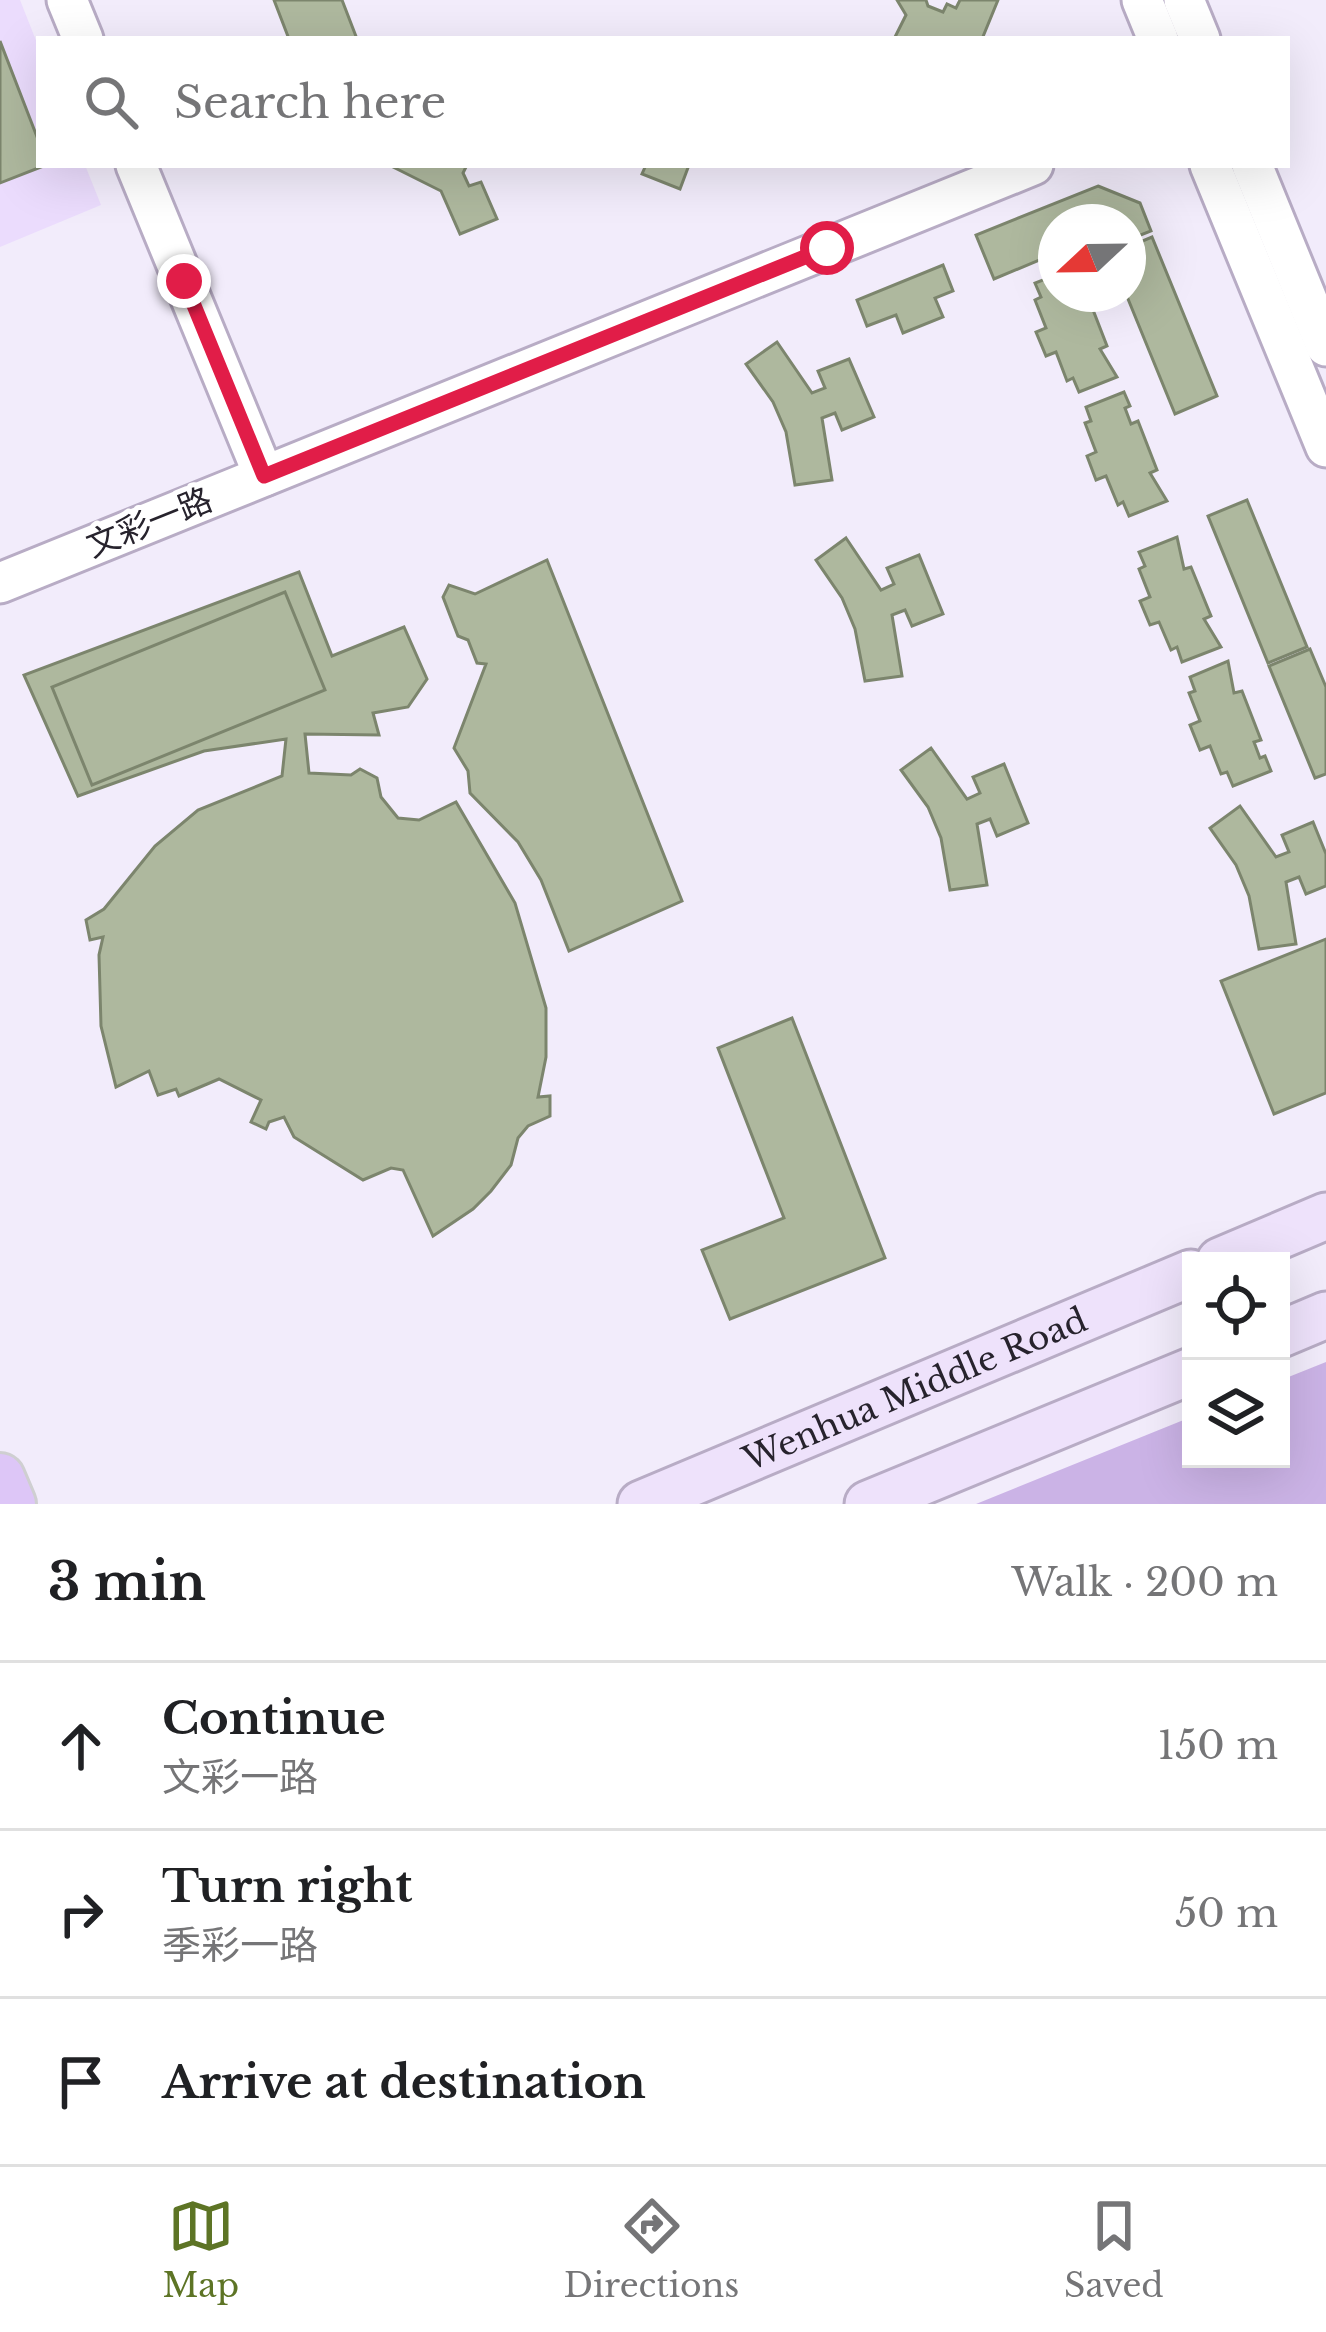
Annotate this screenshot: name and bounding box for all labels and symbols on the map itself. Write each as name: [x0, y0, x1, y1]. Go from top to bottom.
north arrow: [1038, 204, 1146, 312]
route start: [800, 221, 854, 275]
route end: [157, 254, 211, 308]
street label: 文彩一路: [80, 479, 218, 566]
street label: Wenhua Middle Road: [736, 1299, 1093, 1480]

